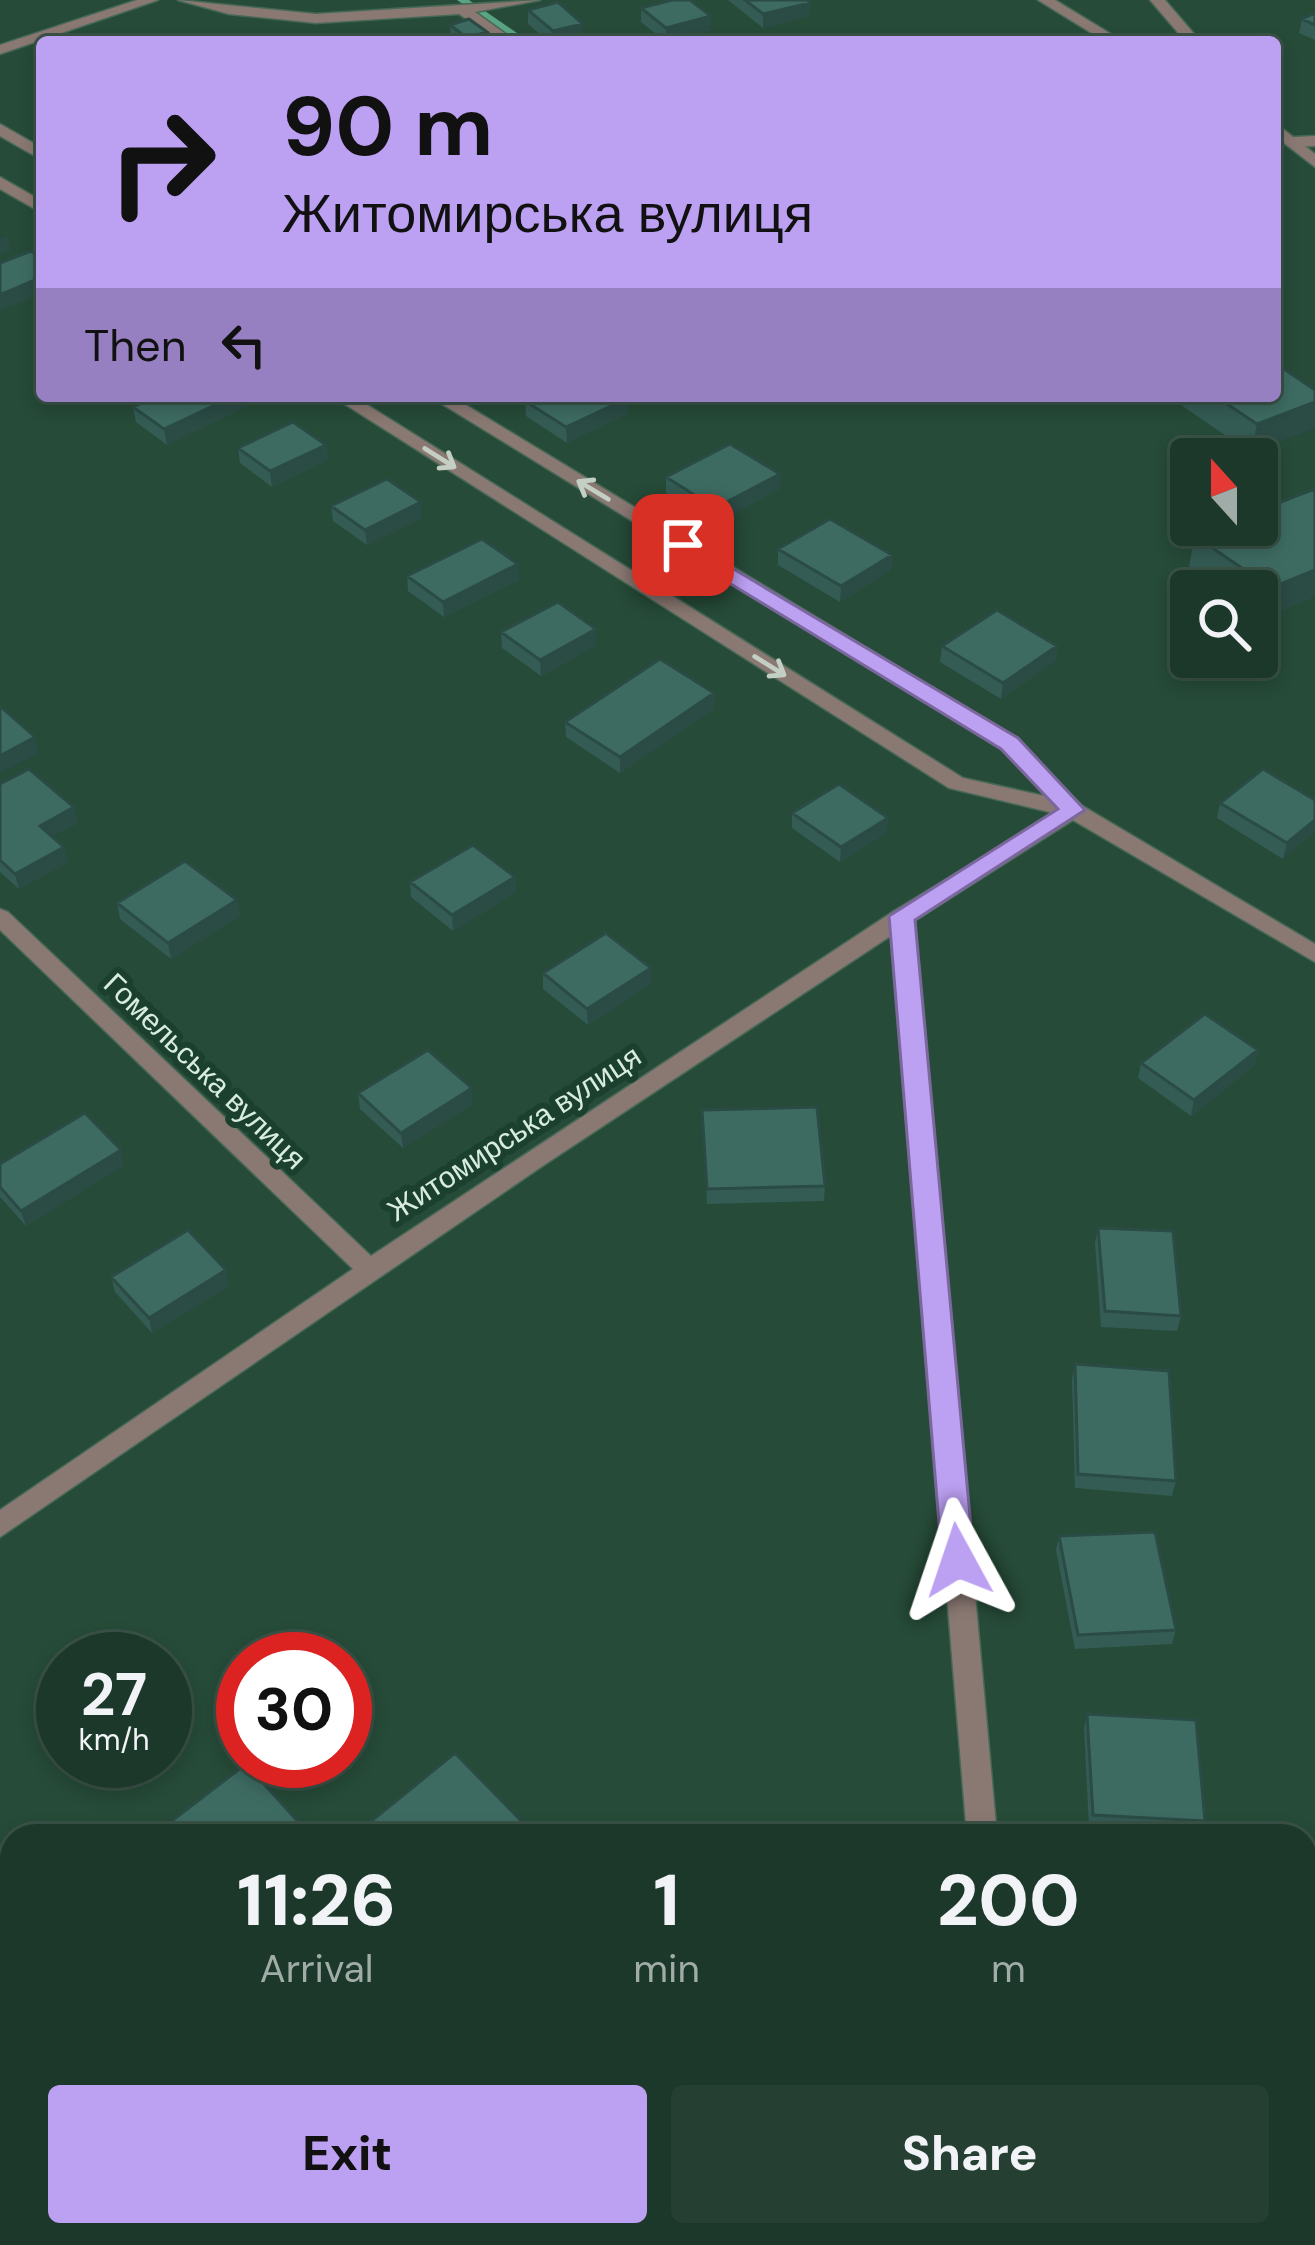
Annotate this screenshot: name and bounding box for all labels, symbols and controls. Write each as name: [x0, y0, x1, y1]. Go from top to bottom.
text: 90 m: [282, 72, 493, 181]
icon: right: [84, 84, 240, 240]
text: Житомирська вулиця: [282, 178, 813, 249]
icon: left: [211, 312, 277, 378]
text: Then: [84, 316, 187, 375]
north arrow: [1170, 438, 1278, 546]
map controls: [1170, 438, 1278, 678]
one-way arrow: [422, 446, 456, 470]
one-way arrow: [576, 478, 611, 502]
pin: [632, 494, 734, 596]
icon: arrive: [650, 512, 716, 578]
button: search: [1170, 570, 1278, 678]
one-way arrow: [752, 654, 786, 678]
street label: Гомельська вулиця: [96, 964, 314, 1178]
street label: Житомирська вулиця: [380, 1036, 648, 1230]
position arrow: [895, 1497, 1021, 1623]
speed limit sign: 30: [216, 1632, 372, 1788]
text: 27: [81, 1655, 147, 1734]
text: km/h: [79, 1720, 149, 1759]
text: 11:26: [237, 1854, 396, 1947]
text: 1: [653, 1854, 680, 1947]
text: 200: [937, 1854, 1080, 1947]
text: Arrival: [260, 1943, 373, 1994]
text: min: [633, 1943, 700, 1994]
text: m: [991, 1943, 1026, 1994]
button: Exit: [48, 2085, 647, 2223]
button: Share: [671, 2085, 1269, 2223]

